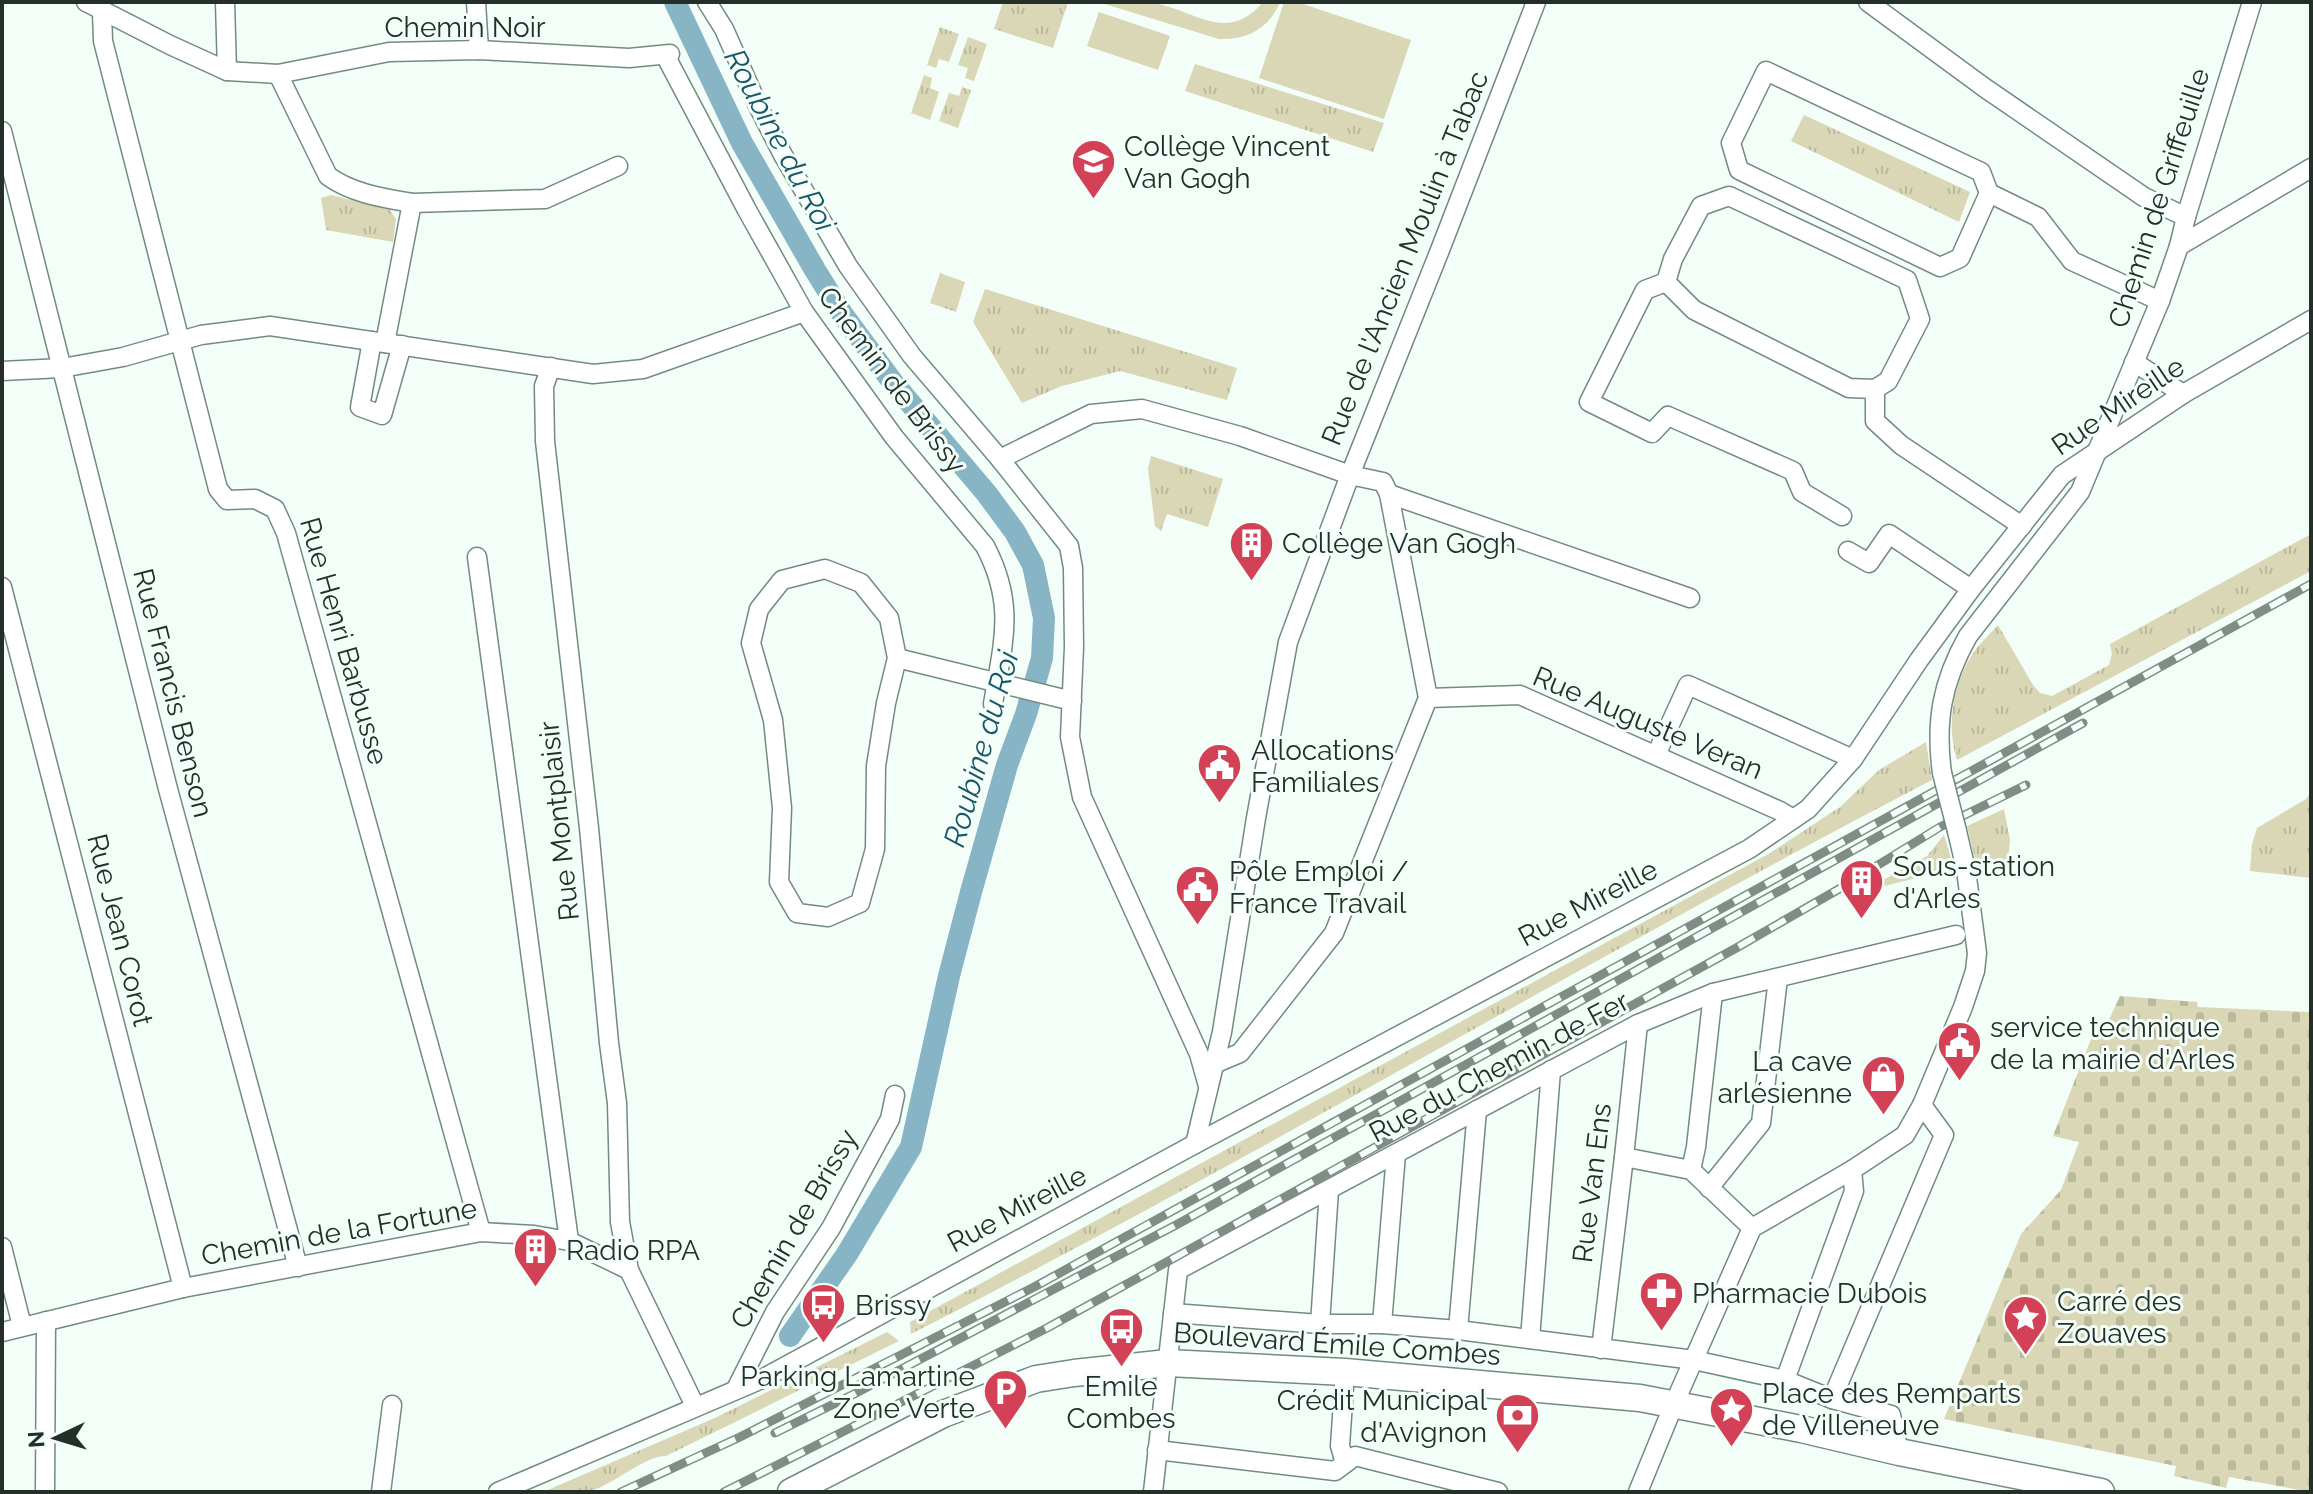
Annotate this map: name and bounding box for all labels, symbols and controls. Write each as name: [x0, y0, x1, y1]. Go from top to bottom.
street label: Chemin Noir: [384, 11, 546, 44]
water label: Roubine du Roi: [717, 43, 843, 238]
street label: Chemin de Griffeuille: [2101, 64, 2217, 332]
street label: Rue de l'Ancien Moulin à Tabac: [1315, 66, 1495, 450]
place label: Collège Vincent Van Gogh: [1124, 130, 1331, 195]
school or university icon: Collège Vincent Van Gogh: [1069, 138, 1117, 201]
street label: Chemin de Brissy: [811, 280, 973, 480]
street label: Rue Mireille: [2046, 350, 2190, 462]
street label: Rue Henri Barbusse: [293, 514, 395, 768]
building icon: Collège Van Gogh: [1227, 519, 1275, 582]
place label: Collège Van Gogh: [1282, 527, 1516, 560]
street label: Rue Francis Benson: [126, 565, 220, 821]
water label: Roubine du Roi: [936, 647, 1026, 851]
street label: Rue Auguste Veran: [1528, 660, 1768, 786]
street label: Rue Montplaisir: [532, 719, 586, 922]
place label: Allocations Familiales: [1251, 734, 1394, 799]
public building icon: Allocations Familiales: [1196, 742, 1244, 805]
street label: Rue Jean Corot: [80, 830, 160, 1030]
place label: Sous-station d'Arles: [1893, 850, 2055, 915]
street label: Rue Mireille: [1513, 853, 1663, 953]
place label: Pôle Emploi / France Travail: [1229, 855, 1408, 920]
building icon: Sous-station d'Arles: [1838, 858, 1886, 921]
public building icon: Pôle Emploi / France Travail: [1174, 863, 1222, 926]
street label: Rue du Chemin de Fer: [1363, 984, 1635, 1150]
place label: service technique de la mairie d'Arles: [1990, 1011, 2235, 1076]
public building icon: service technique de la mairie d'Arles: [1935, 1019, 1983, 1082]
place label: La cave arlésienne: [1718, 1045, 1852, 1110]
shop icon: La cave arlésienne: [1859, 1053, 1907, 1116]
street label: Rue Van Ens: [1566, 1101, 1618, 1265]
street label: Chemin de Brissy: [724, 1123, 864, 1335]
street label: Rue Mireille: [942, 1159, 1092, 1259]
street label: Chemin de la Fortune: [199, 1192, 479, 1272]
building icon: Radio RPA: [511, 1226, 559, 1289]
place label: Radio RPA: [566, 1234, 700, 1267]
pharmacy icon: Pharmacie Dubois: [1637, 1269, 1685, 1332]
place label: Pharmacie Dubois: [1692, 1277, 1927, 1310]
bus stop icon: Brissy: [800, 1281, 848, 1344]
place label: Carré des Zouaves: [2057, 1285, 2182, 1350]
place label: Brissy: [855, 1289, 932, 1322]
place icon: Carré des Zouaves: [2002, 1293, 2050, 1356]
bus stop icon: Emile Combes: [1097, 1305, 1145, 1368]
street label: Boulevard Émile Combes: [1172, 1316, 1502, 1372]
place label: Parking Lamartine Zone Verte: [740, 1360, 975, 1425]
parking icon: Parking Lamartine Zone Verte: [982, 1368, 1030, 1431]
place label: Emile Combes: [1067, 1370, 1175, 1435]
place label: Place des Remparts de Villeneuve: [1762, 1377, 2021, 1442]
place label: Crédit Municipal d'Avignon: [1277, 1384, 1487, 1449]
place icon: Place des Remparts de Villeneuve: [1707, 1385, 1755, 1448]
bank icon: Crédit Municipal d'Avignon: [1494, 1392, 1542, 1455]
north arrow: [16, 1398, 96, 1478]
text: N: [22, 1430, 50, 1449]

